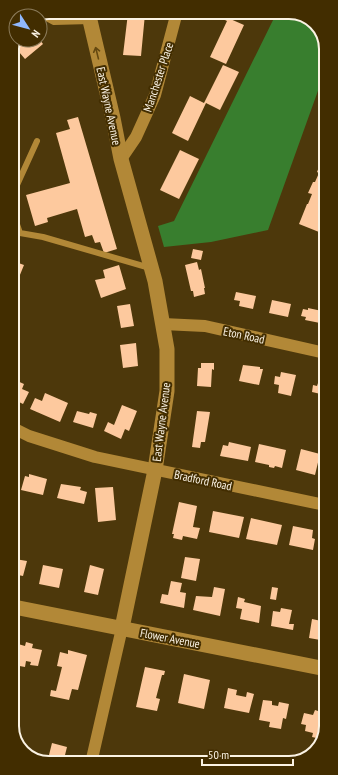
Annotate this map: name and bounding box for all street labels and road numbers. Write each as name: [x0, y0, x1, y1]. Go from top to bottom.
street label: Manchester Place: [140, 40, 176, 114]
street label: East Wayne Avenue: [93, 66, 125, 146]
street label: Eton Road: [222, 323, 266, 347]
street label: East Wayne Avenue: [149, 382, 173, 462]
street label: Bradford Road: [173, 467, 233, 493]
street label: Flower Avenue: [139, 625, 201, 651]

